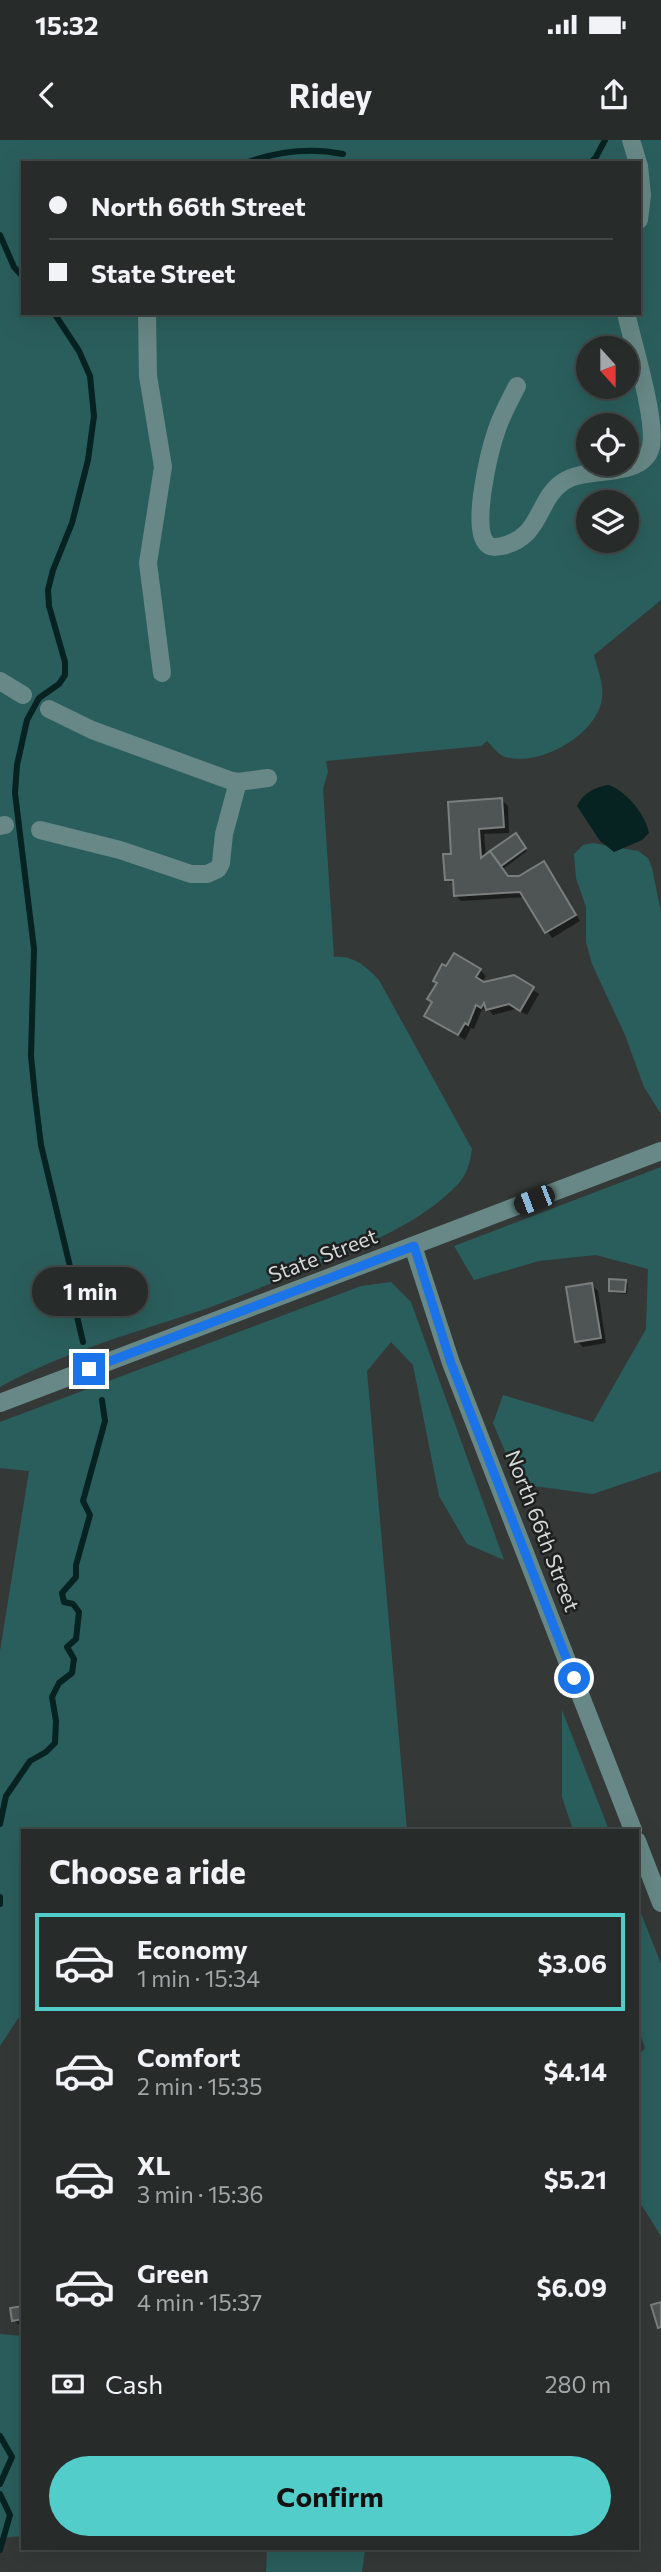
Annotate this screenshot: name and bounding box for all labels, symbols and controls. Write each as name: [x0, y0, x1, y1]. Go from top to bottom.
text: 15:32: [35, 9, 99, 40]
text: Ridey: [289, 75, 372, 115]
icon: back: [28, 76, 66, 114]
icon: share: [595, 76, 633, 114]
text: North 66th Street: [91, 190, 306, 221]
text: State Street: [91, 257, 236, 288]
north arrow: [576, 336, 639, 399]
map controls: [576, 336, 639, 553]
button: locate: [576, 413, 639, 476]
button: layers: [576, 490, 639, 553]
car: [511, 1183, 558, 1217]
street label: State Street: [264, 1222, 380, 1287]
callout: 1 min: [31, 1268, 147, 1316]
text: 1 min: [63, 1277, 117, 1305]
route end: [73, 1353, 105, 1385]
street label: North 66th Street: [501, 1446, 586, 1615]
route start: [558, 1662, 590, 1694]
text: Choose a ride: [49, 1851, 246, 1891]
icon: car: [53, 1931, 116, 1994]
text: Economy: [137, 1933, 248, 1964]
text: $3.06: [537, 1947, 607, 1978]
text: 1 min · 15:34: [137, 1964, 260, 1992]
icon: car: [53, 2039, 116, 2102]
text: Comfort: [137, 2041, 240, 2072]
text: $4.14: [544, 2055, 607, 2086]
text: 2 min · 15:35: [137, 2072, 262, 2100]
icon: car: [53, 2147, 116, 2210]
text: XL: [137, 2149, 171, 2180]
text: $5.21: [544, 2163, 607, 2194]
text: 3 min · 15:36: [137, 2180, 263, 2208]
icon: car: [53, 2255, 116, 2318]
text: Green: [137, 2257, 209, 2288]
text: $6.09: [537, 2271, 607, 2302]
text: 4 min · 15:37: [137, 2288, 262, 2316]
icon: cash: [49, 2365, 87, 2403]
text: Cash: [105, 2368, 163, 2399]
text: 280 m: [545, 2370, 611, 2398]
button: Confirm: [49, 2456, 611, 2536]

